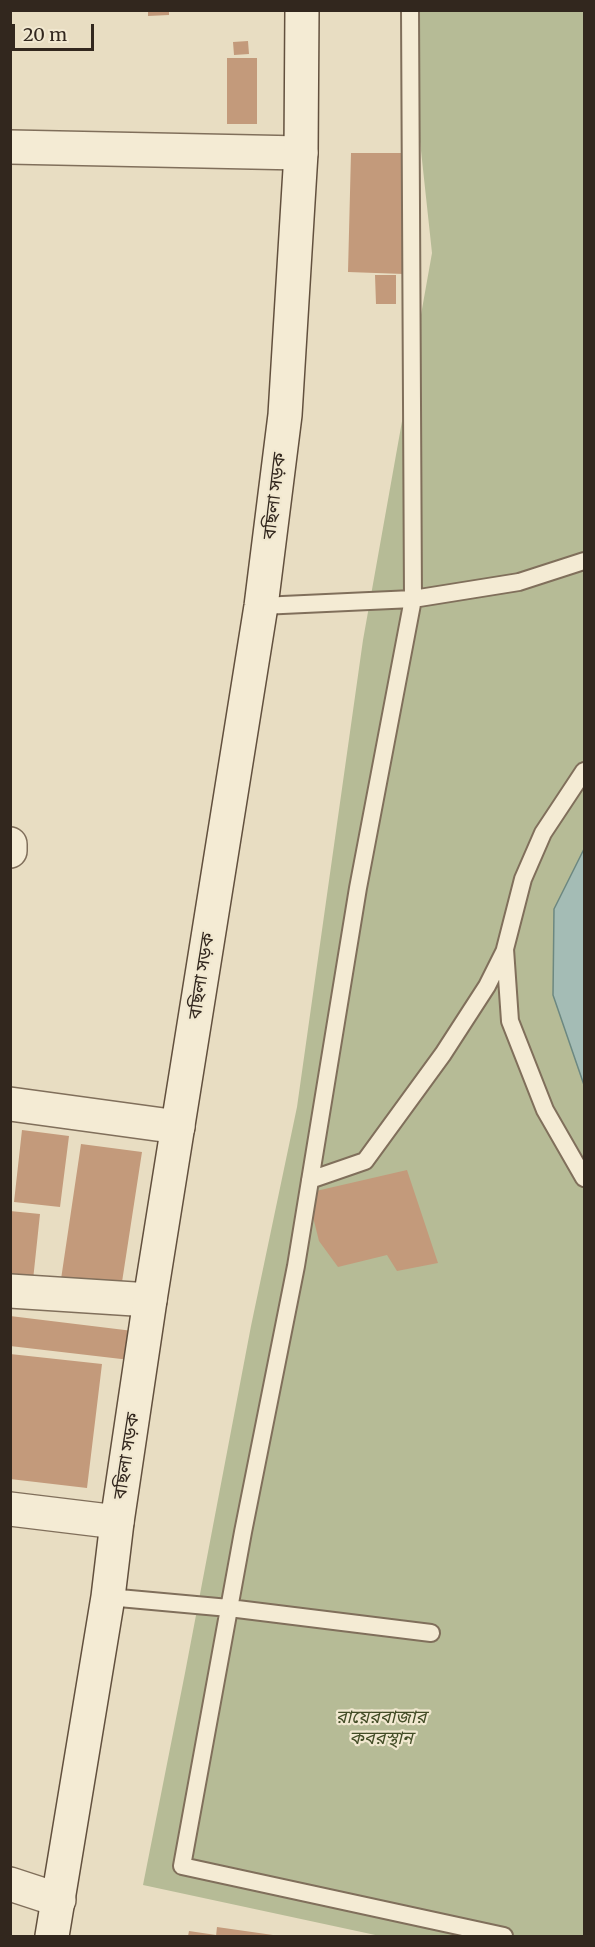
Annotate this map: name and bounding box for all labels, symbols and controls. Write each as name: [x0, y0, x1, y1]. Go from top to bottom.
scale bar: [15, 12, 98, 50]
text: 20 m: [23, 23, 67, 46]
street label: বছিলা সড়ক: [259, 451, 291, 541]
street label: বছিলা সড়ক: [185, 931, 219, 1021]
street label: বছিলা সড়ক: [110, 1411, 144, 1501]
park label: রায়েরবাজার কবরস্থান: [336, 1707, 426, 1750]

